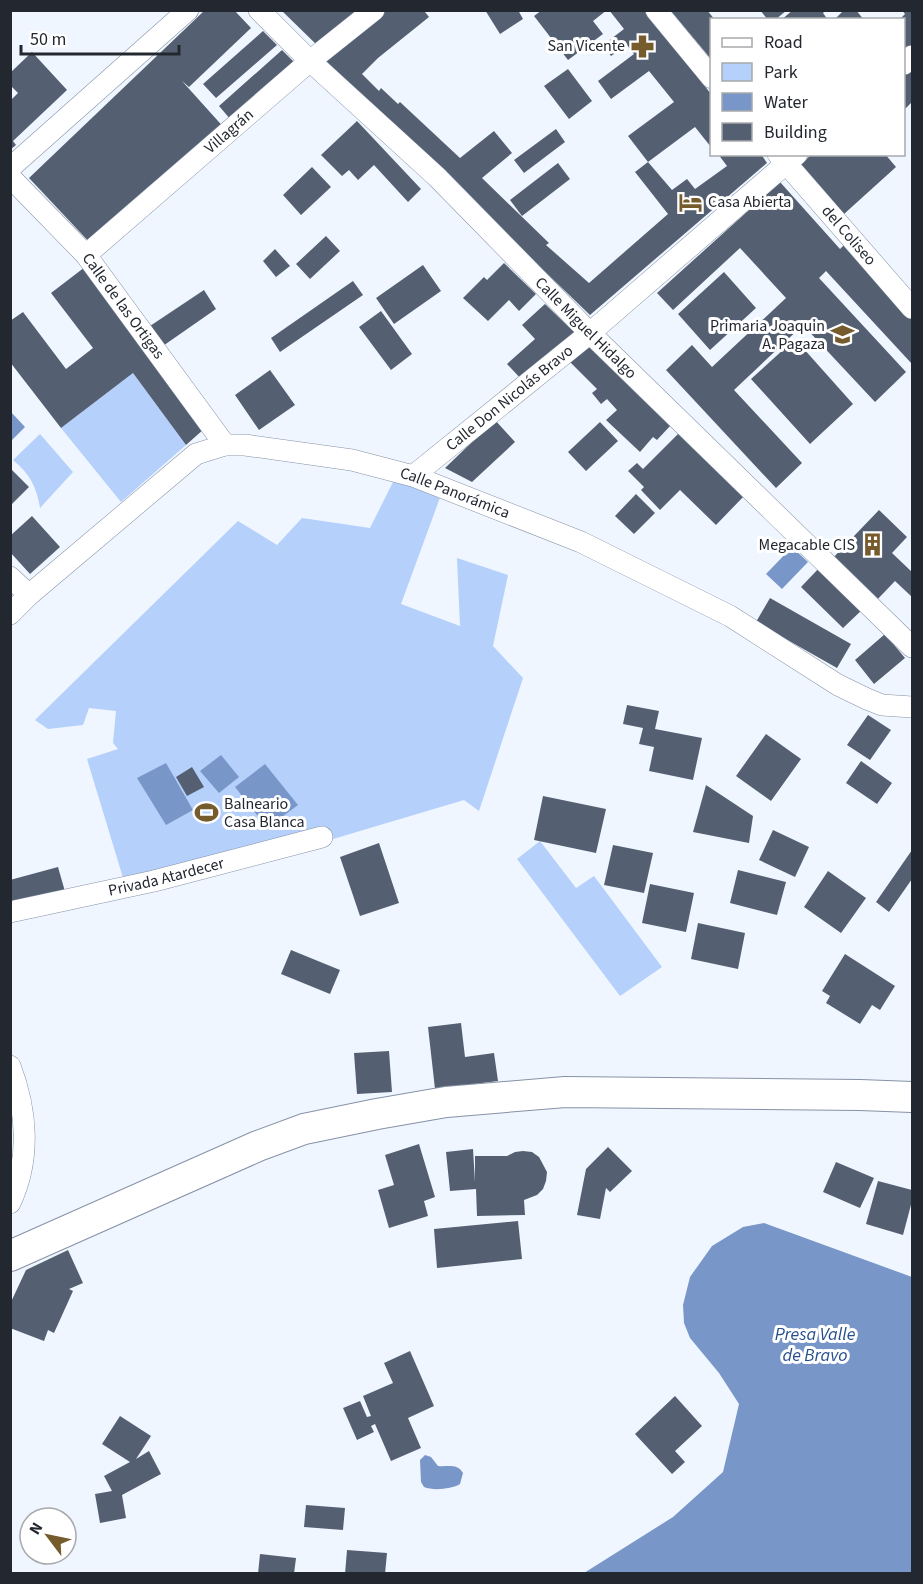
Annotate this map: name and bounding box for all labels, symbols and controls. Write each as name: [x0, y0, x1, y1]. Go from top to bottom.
scale bar: [21, 18, 178, 56]
legend: [710, 18, 905, 156]
text: 50 m: [30, 27, 66, 52]
text: Road: [764, 30, 803, 55]
pharmacy icon: San Vicente: [630, 33, 656, 59]
place label: San Vicente: [547, 35, 625, 57]
text: Park: [764, 60, 798, 85]
text: Water: [764, 90, 808, 115]
street label: Villagrán: [200, 104, 258, 159]
text: Building: [764, 120, 827, 145]
hotel icon: Casa Abierta: [677, 189, 703, 215]
place label: Casa Abierta: [708, 191, 791, 213]
street label: del Coliseo: [817, 201, 881, 270]
street label: Calle de las Ortigas: [77, 248, 170, 364]
street label: Calle Miguel Hidalgo: [530, 272, 642, 384]
place label: Primaria Joaquin A. Pagaza: [710, 315, 825, 355]
school or university icon: Primaria Joaquin A. Pagaza: [830, 322, 856, 348]
street label: Calle Don Nicolás Bravo: [441, 340, 578, 456]
street label: Calle Panorámica: [398, 462, 513, 524]
building icon: Megacable CIS: [860, 532, 886, 558]
place label: Megacable CIS: [759, 534, 855, 556]
place label: Balneario Casa Blanca: [224, 793, 305, 833]
sports icon: Balneario Casa Blanca: [193, 800, 219, 826]
street label: Privada Atardecer: [106, 852, 227, 902]
water label: Presa Valle de Bravo: [775, 1322, 856, 1368]
north arrow: [18, 1506, 78, 1566]
text: N: [24, 1518, 48, 1539]

